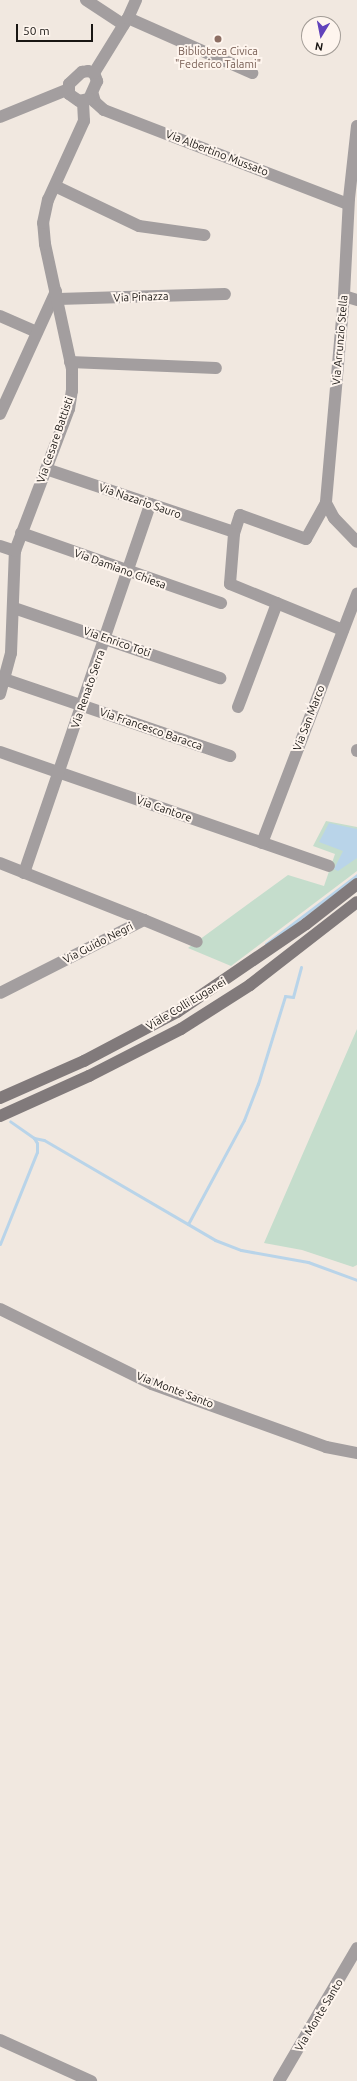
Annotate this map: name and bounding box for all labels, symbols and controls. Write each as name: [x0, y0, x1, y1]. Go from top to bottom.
scale bar: [18, 16, 95, 42]
north arrow: [301, 16, 341, 56]
text: 50 m: [23, 24, 50, 37]
marker: Biblioteca Civica "Federico Talami": [213, 34, 223, 44]
text: N: [314, 40, 324, 53]
place label: Biblioteca Civica "Federico Talami": [175, 45, 261, 71]
street label: Via Albertino Mussato: [164, 127, 270, 179]
street label: Via Pinazza: [113, 289, 169, 305]
street label: Via Arrunzio Stella: [329, 294, 351, 386]
street label: Via Cesare Battisti: [34, 395, 76, 485]
street label: Via Nazario Sauro: [97, 481, 183, 521]
street label: Via Damiano Chiesa: [72, 546, 168, 592]
street label: Via Enrico Toti: [82, 624, 152, 660]
street label: Via Renato Serra: [68, 648, 108, 730]
street label: Via San Marco: [290, 683, 328, 753]
street label: Via Francesco Baracca: [98, 705, 204, 753]
street label: Via Cantore: [135, 793, 193, 825]
street label: Via Guido Negri: [61, 920, 135, 966]
street label: Viale Colli Euganei: [144, 975, 228, 1033]
street label: Via Monte Santo: [134, 1369, 216, 1411]
street label: Via Monte Santo: [292, 1977, 346, 2053]

